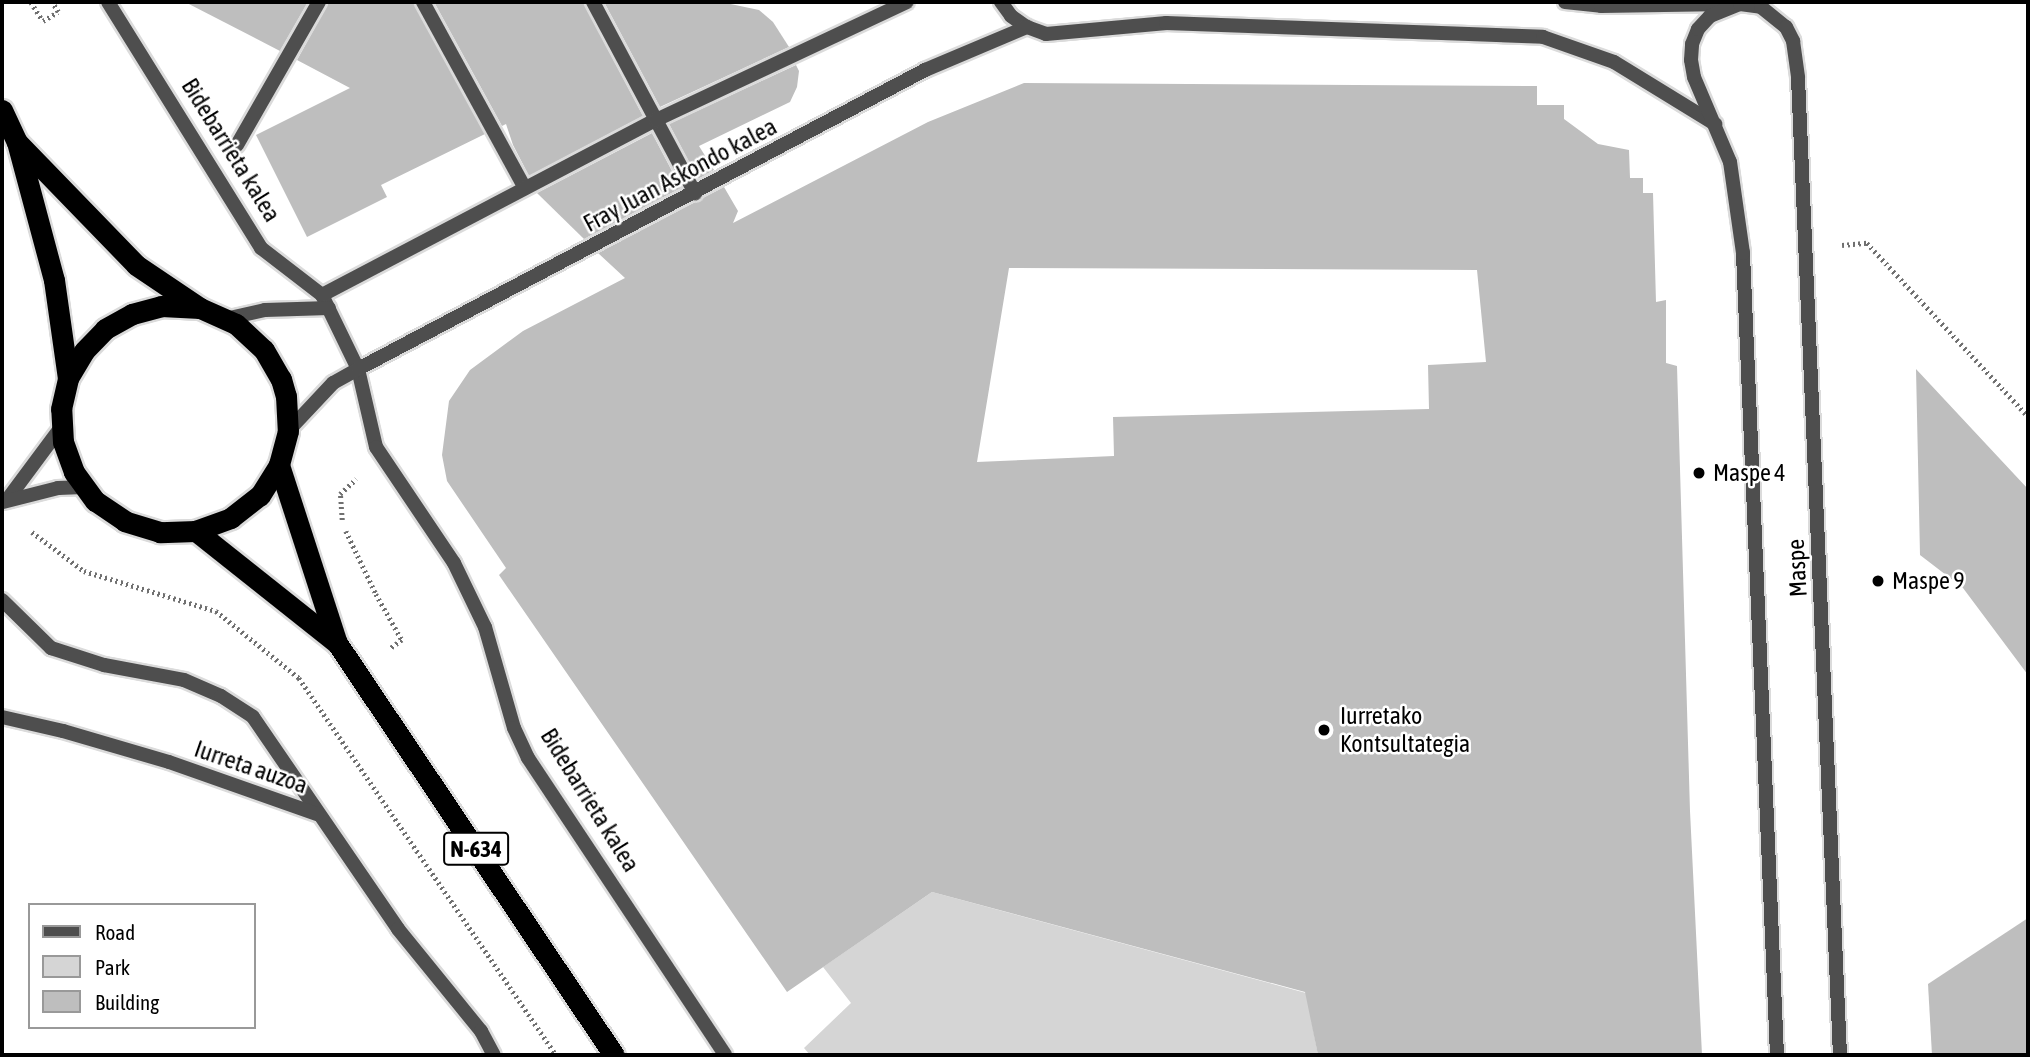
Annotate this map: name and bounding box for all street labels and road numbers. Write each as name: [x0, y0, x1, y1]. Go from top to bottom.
street label: Bidebarrieta kalea: [175, 73, 287, 227]
street label: Fray Juan Askondo kalea: [579, 112, 781, 238]
street label: Maspe: [1781, 538, 1813, 598]
street label: Bidebarrieta kalea: [534, 723, 646, 877]
street label: Iurreta auzoa: [191, 734, 311, 800]
road number: N-634: [443, 830, 509, 869]

